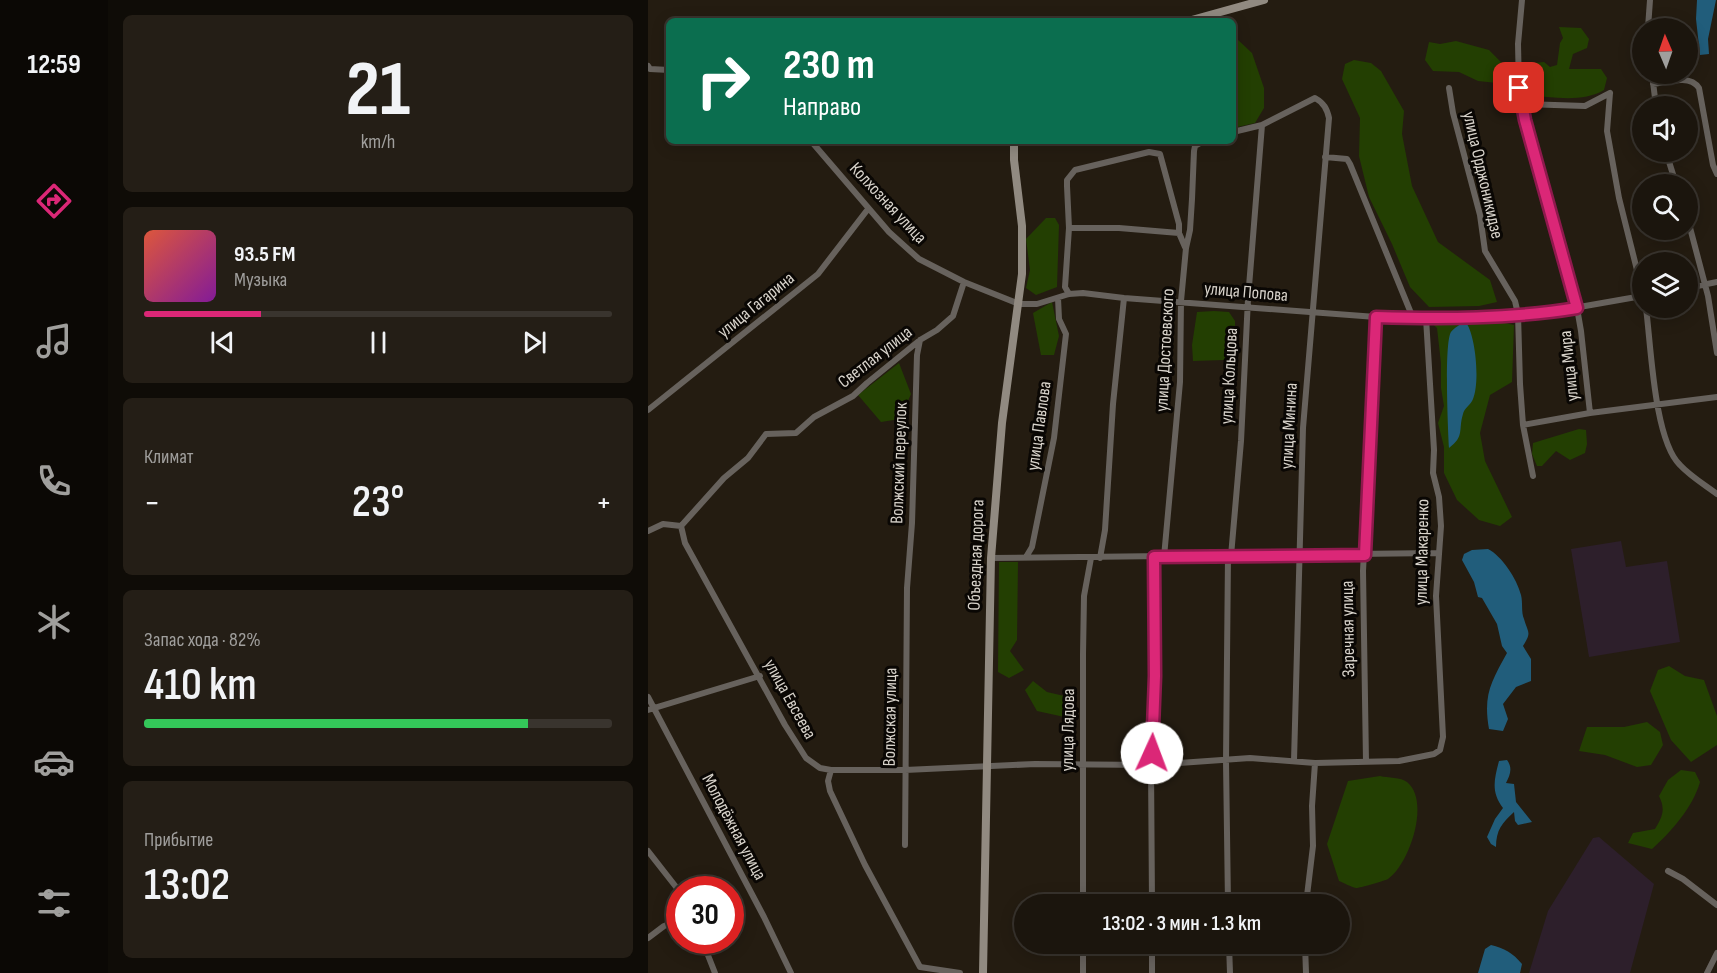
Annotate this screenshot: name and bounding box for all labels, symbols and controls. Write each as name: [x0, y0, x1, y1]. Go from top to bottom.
north arrow: [1632, 18, 1698, 84]
map controls: [1632, 18, 1698, 318]
text: 230 m: [783, 40, 875, 91]
icon: right: [684, 42, 762, 120]
text: 21: [346, 44, 410, 137]
text: 12:59: [27, 49, 81, 81]
pin: [1493, 62, 1544, 113]
icon: arrive: [1502, 71, 1535, 104]
text: Направо: [783, 91, 861, 123]
button: sound: [1632, 96, 1698, 162]
street label: улица Орджоникидзе: [1458, 109, 1508, 241]
text: km/h: [361, 130, 395, 154]
street label: Колхозная улица: [845, 158, 931, 248]
button: search: [1632, 174, 1698, 240]
icon: directions: [33, 180, 75, 222]
text: 93.5 FM: [234, 241, 296, 268]
button: layers: [1632, 252, 1698, 318]
text: Музыка: [234, 268, 287, 292]
street label: улица Гагарина: [713, 268, 799, 342]
street label: улица Попова: [1203, 278, 1289, 306]
street label: улица Достоевского: [1151, 288, 1179, 412]
icon: music: [33, 320, 75, 362]
street label: Светлая улица: [834, 322, 916, 392]
icon: previous: [206, 326, 239, 359]
icon: pause: [362, 326, 395, 359]
icon: next: [518, 326, 551, 359]
street label: улица Кольцова: [1216, 327, 1242, 425]
street label: улица Мира: [1555, 329, 1583, 403]
street label: улица Павлова: [1022, 380, 1056, 472]
street label: улица Минина: [1276, 382, 1302, 470]
street label: Волжский переулок: [886, 402, 912, 524]
text: Климат: [144, 445, 194, 469]
icon: phone: [33, 460, 75, 502]
text: 23°: [352, 475, 404, 530]
text: −: [144, 483, 160, 523]
text: +: [596, 483, 612, 523]
street label: Объездная дорога: [964, 499, 988, 611]
street label: улица Макаренко: [1411, 499, 1433, 605]
street label: Заречная улица: [1337, 580, 1359, 678]
icon: climate: [33, 601, 75, 643]
text: Запас хода · 82%: [144, 628, 261, 652]
street label: улица Евсеева: [759, 655, 821, 743]
text: 410 km: [144, 658, 257, 713]
street label: Волжская улица: [879, 667, 901, 767]
street label: улица Лядова: [1057, 688, 1079, 772]
position arrow: [1120, 721, 1184, 785]
icon: car: [33, 741, 75, 783]
street label: Молодёжная улица: [697, 770, 771, 884]
text: Прибытие: [144, 828, 213, 852]
text: 13:02: [144, 858, 230, 913]
speed limit sign: 30: [666, 876, 744, 954]
icon: filters: [33, 882, 75, 924]
text: 13:02 · 3 мин · 1.3 km: [1103, 910, 1261, 937]

